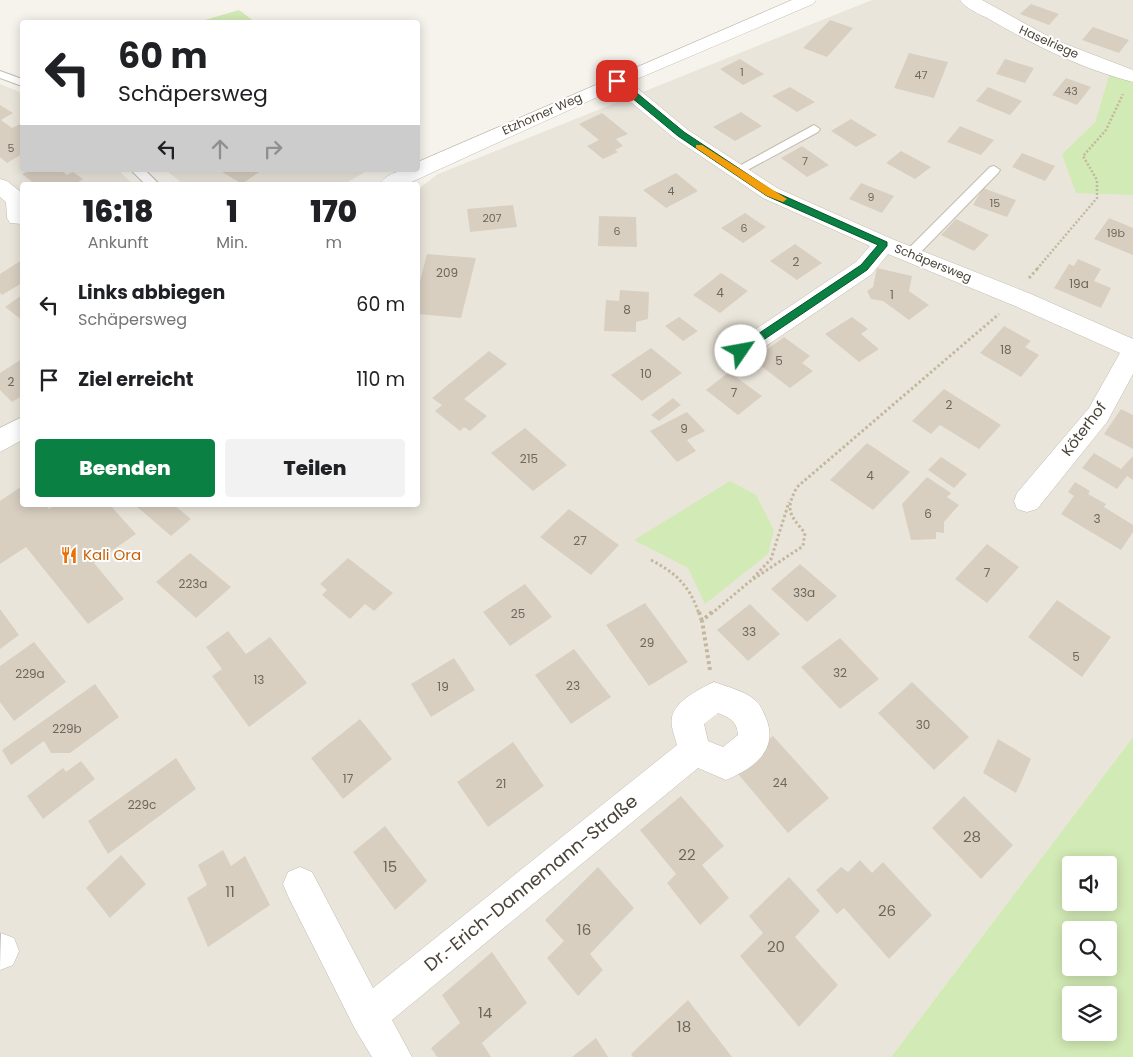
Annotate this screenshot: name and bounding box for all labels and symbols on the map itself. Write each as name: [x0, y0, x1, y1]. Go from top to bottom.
street label: Haselriege: [1017, 21, 1082, 62]
pin: [596, 60, 638, 102]
house number: 1: [740, 64, 744, 80]
house number: 47: [915, 67, 927, 83]
house number: 43: [1064, 83, 1078, 99]
street label: Etzhorner Weg: [499, 88, 584, 139]
house number: 5: [8, 140, 15, 156]
house number: 7: [802, 153, 808, 169]
house number: 4: [668, 183, 675, 199]
house number: 9: [868, 189, 875, 205]
house number: 15: [990, 195, 1000, 211]
house number: 207: [482, 210, 502, 226]
house number: 6: [741, 220, 748, 236]
house number: 6: [614, 223, 621, 239]
house number: 19b: [1107, 225, 1125, 241]
street label: Schäpersweg: [892, 239, 974, 286]
house number: 2: [793, 253, 800, 270]
house number: 209: [436, 264, 458, 281]
house number: 19a: [1069, 275, 1089, 292]
house number: 4: [716, 284, 724, 301]
house number: 1: [890, 286, 894, 303]
house number: 8: [623, 301, 631, 318]
position arrow: [714, 324, 766, 376]
house number: 18: [1000, 341, 1012, 358]
house number: 5: [775, 352, 783, 369]
house number: 10: [640, 365, 652, 382]
house number: 2: [8, 373, 15, 390]
house number: 7: [731, 384, 738, 401]
house number: 2: [946, 396, 953, 413]
street label: Köterhof: [1056, 397, 1111, 460]
house number: 9: [680, 420, 688, 437]
house number: 215: [520, 450, 538, 467]
house number: 4: [866, 467, 874, 484]
house number: 6: [924, 505, 932, 522]
house number: 3: [1093, 510, 1101, 527]
house number: 27: [573, 532, 587, 549]
place label: Kali Ora: [83, 544, 141, 565]
restaurant icon: Kali Ora: [59, 545, 79, 565]
house number: 7: [984, 564, 991, 581]
house number: 223a: [179, 575, 207, 592]
house number: 33a: [793, 584, 815, 601]
house number: 25: [511, 605, 525, 622]
house number: 33: [742, 623, 756, 640]
house number: 29: [640, 634, 654, 651]
house number: 5: [1072, 648, 1080, 665]
house number: 32: [833, 664, 847, 681]
house number: 229a: [15, 665, 45, 682]
house number: 13: [254, 671, 264, 688]
house number: 23: [566, 677, 580, 694]
house number: 19: [437, 678, 449, 695]
house number: 30: [916, 716, 930, 733]
house number: 229b: [52, 720, 82, 737]
house number: 17: [343, 770, 354, 787]
house number: 24: [773, 774, 788, 791]
house number: 21: [496, 775, 506, 792]
street label: Dr.-Erich-Dannemann-Straße: [419, 789, 643, 977]
house number: 229c: [128, 796, 156, 813]
house number: 28: [963, 826, 981, 847]
house number: 22: [678, 844, 696, 865]
house number: 15: [383, 856, 397, 877]
house number: 11: [225, 881, 235, 902]
house number: 26: [878, 900, 896, 921]
house number: 16: [577, 919, 591, 940]
house number: 20: [767, 936, 785, 957]
house number: 14: [478, 1002, 492, 1023]
house number: 18: [677, 1016, 691, 1037]

